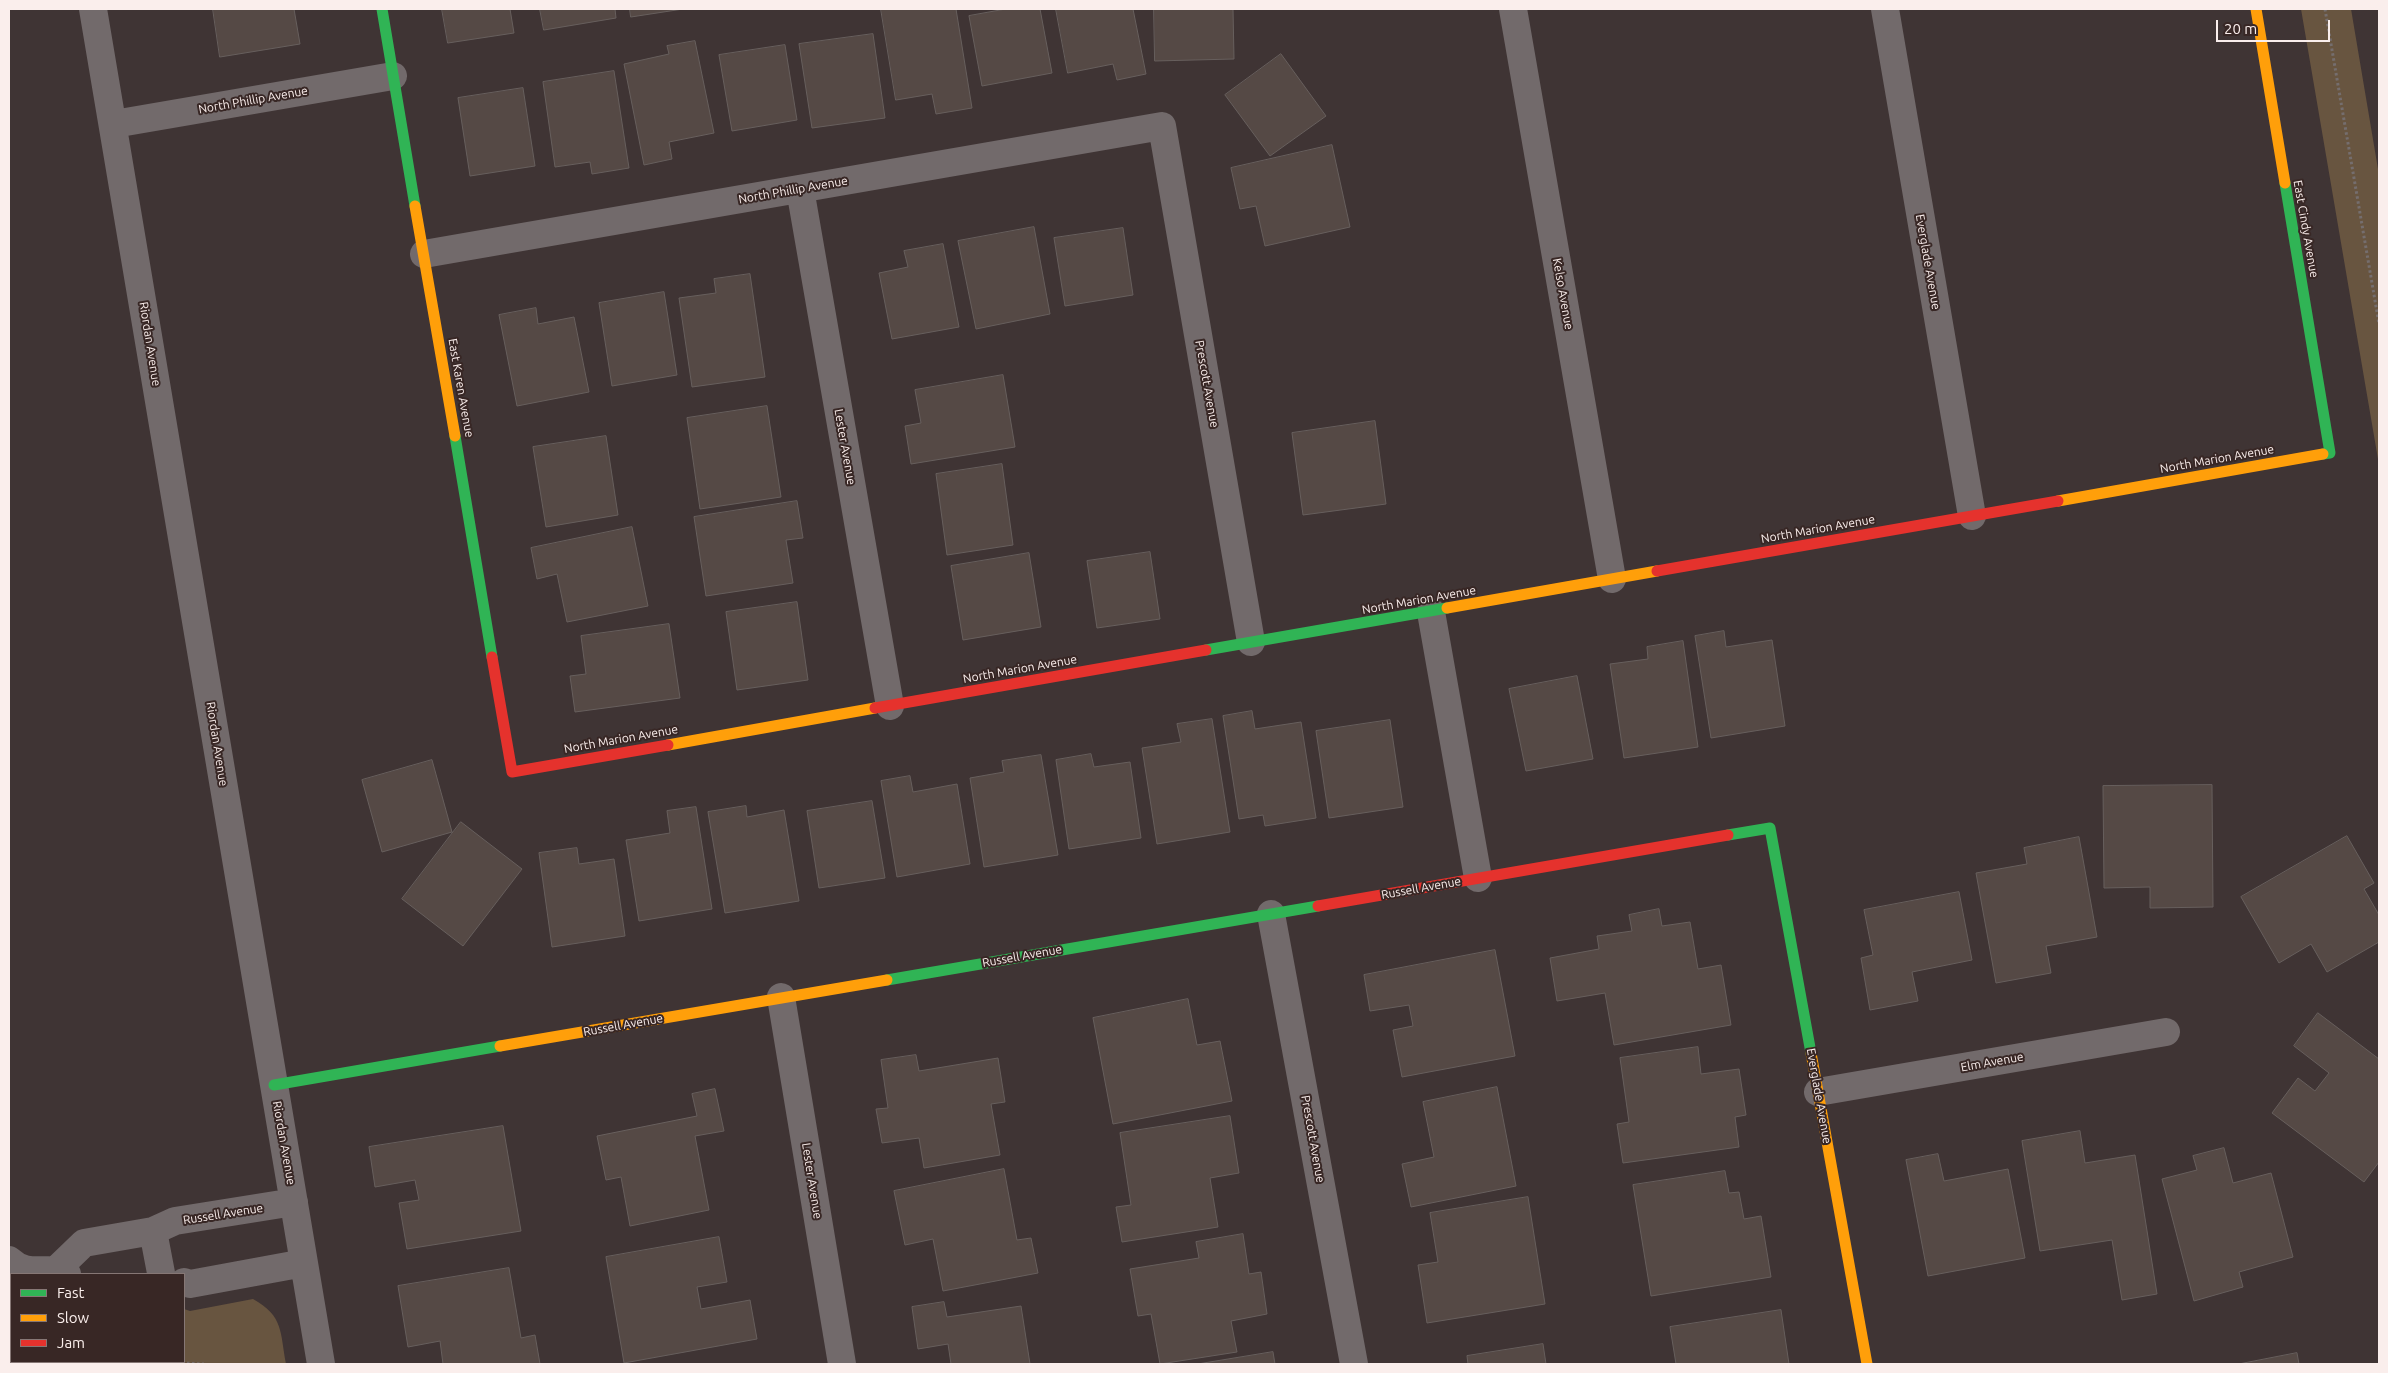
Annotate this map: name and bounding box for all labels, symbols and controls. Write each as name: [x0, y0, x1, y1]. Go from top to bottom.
scale bar: [2218, 10, 2332, 42]
text: 20 m: [2224, 20, 2257, 37]
street label: North Phillip Avenue: [197, 83, 309, 117]
street label: North Phillip Avenue: [737, 173, 849, 207]
street label: East Cindy Avenue: [2290, 179, 2322, 279]
street label: Everglade Avenue: [1913, 213, 1943, 311]
street label: Kelso Avenue: [1550, 257, 1576, 331]
street label: Riordan Avenue: [136, 301, 164, 387]
street label: East Karen Avenue: [445, 337, 477, 439]
street label: Prescott Avenue: [1192, 339, 1222, 429]
street label: Lester Avenue: [831, 408, 859, 486]
street label: North Marion Avenue: [2159, 442, 2275, 476]
street label: North Marion Avenue: [1760, 512, 1876, 546]
street label: North Marion Avenue: [1361, 583, 1477, 617]
street label: North Marion Avenue: [962, 652, 1078, 686]
street label: Riordan Avenue: [203, 701, 231, 787]
street label: North Marion Avenue: [563, 722, 679, 756]
street label: Russell Avenue: [1380, 874, 1462, 902]
street label: Russell Avenue: [981, 942, 1063, 970]
street label: Russell Avenue: [582, 1011, 664, 1039]
street label: Everglade Avenue: [1804, 1047, 1834, 1145]
street label: Elm Avenue: [1960, 1049, 2024, 1075]
street label: Prescott Avenue: [1298, 1094, 1328, 1184]
street label: Riordan Avenue: [270, 1100, 298, 1186]
street label: Lester Avenue: [799, 1142, 825, 1220]
street label: Russell Avenue: [182, 1201, 264, 1227]
legend: [10, 1273, 185, 1363]
text: Fast: [57, 1284, 84, 1301]
text: Slow: [57, 1309, 89, 1326]
text: Jam: [57, 1334, 85, 1351]

